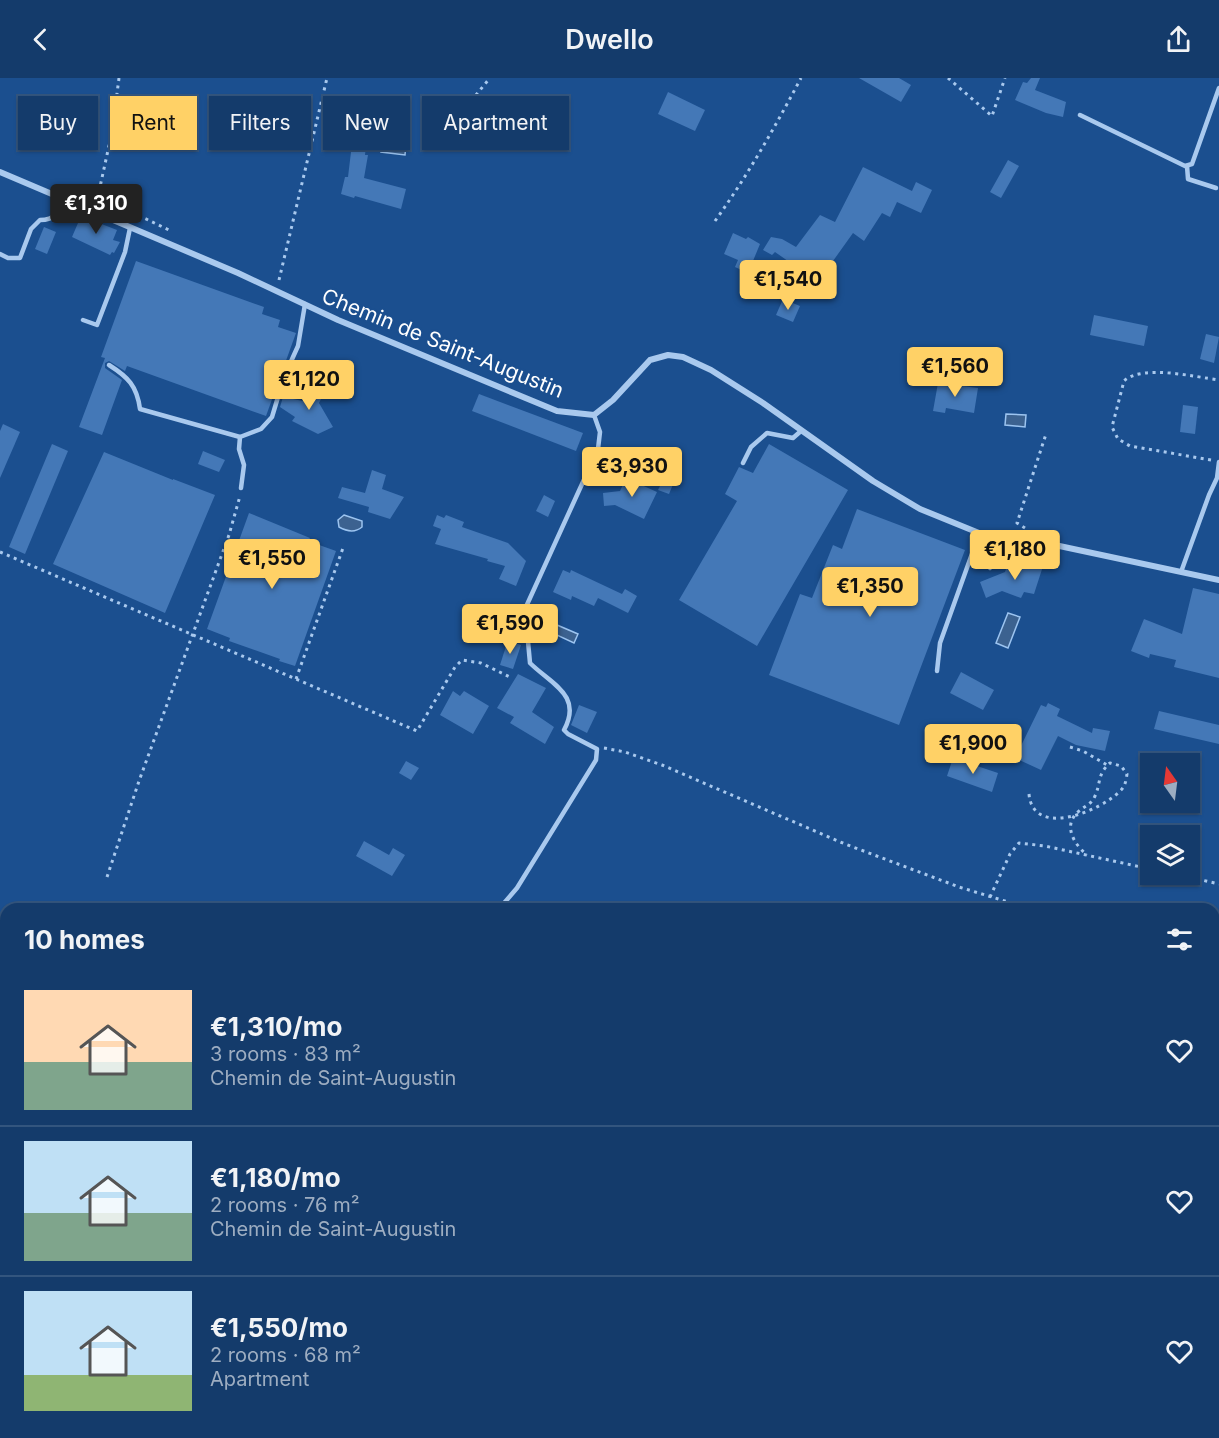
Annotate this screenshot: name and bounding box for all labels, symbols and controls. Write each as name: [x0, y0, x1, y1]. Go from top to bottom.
icon: back: [24, 23, 57, 56]
text: Dwello: [565, 23, 654, 56]
icon: share: [1162, 23, 1195, 56]
chip: Buy: [18, 96, 98, 150]
chip: Rent: [110, 96, 197, 150]
chip: Filters: [209, 96, 311, 150]
chip: New: [323, 96, 410, 150]
chip: Apartment: [422, 96, 569, 150]
pin: €1,310: [47, 184, 145, 235]
text: €1,310: [64, 191, 128, 215]
pin: €1,540: [739, 260, 837, 311]
text: €1,540: [754, 267, 822, 291]
street label: Chemin de Saint-Augustin: [318, 283, 568, 403]
pin: €1,560: [906, 347, 1004, 398]
text: €1,560: [921, 354, 989, 378]
pin: €1,120: [260, 360, 358, 411]
text: €1,120: [278, 367, 340, 391]
pin: €3,930: [583, 447, 681, 498]
text: €3,930: [596, 454, 668, 478]
pin: €1,180: [966, 530, 1064, 581]
text: €1,180: [984, 537, 1046, 561]
pin: €1,550: [223, 539, 321, 590]
text: €1,550: [238, 546, 306, 570]
pin: €1,350: [821, 567, 919, 618]
text: €1,350: [836, 574, 904, 598]
pin: €1,590: [461, 604, 559, 655]
text: €1,590: [476, 611, 544, 635]
pin: €1,900: [924, 724, 1022, 775]
text: €1,900: [939, 731, 1007, 755]
north arrow: [1140, 753, 1200, 813]
map controls: [1140, 753, 1200, 885]
button: layers: [1140, 825, 1200, 885]
icon: filters: [1163, 923, 1196, 956]
text: 10 homes: [24, 924, 145, 955]
text: €1,310/mo: [210, 1011, 342, 1042]
icon: home: [72, 1014, 144, 1086]
icon: heart: [1163, 1034, 1196, 1067]
text: 3 rooms · 83 m²: [210, 1042, 361, 1066]
text: Chemin de Saint-Augustin: [210, 1066, 456, 1090]
text: €1,180/mo: [210, 1162, 341, 1193]
icon: home: [72, 1165, 144, 1237]
icon: heart: [1163, 1185, 1196, 1218]
text: 2 rooms · 76 m²: [210, 1193, 359, 1217]
text: Chemin de Saint-Augustin: [210, 1217, 456, 1241]
text: €1,550/mo: [210, 1312, 348, 1343]
icon: home: [72, 1315, 144, 1387]
icon: heart: [1163, 1335, 1196, 1368]
text: 2 rooms · 68 m²: [210, 1343, 361, 1367]
text: Apartment: [210, 1367, 309, 1391]

